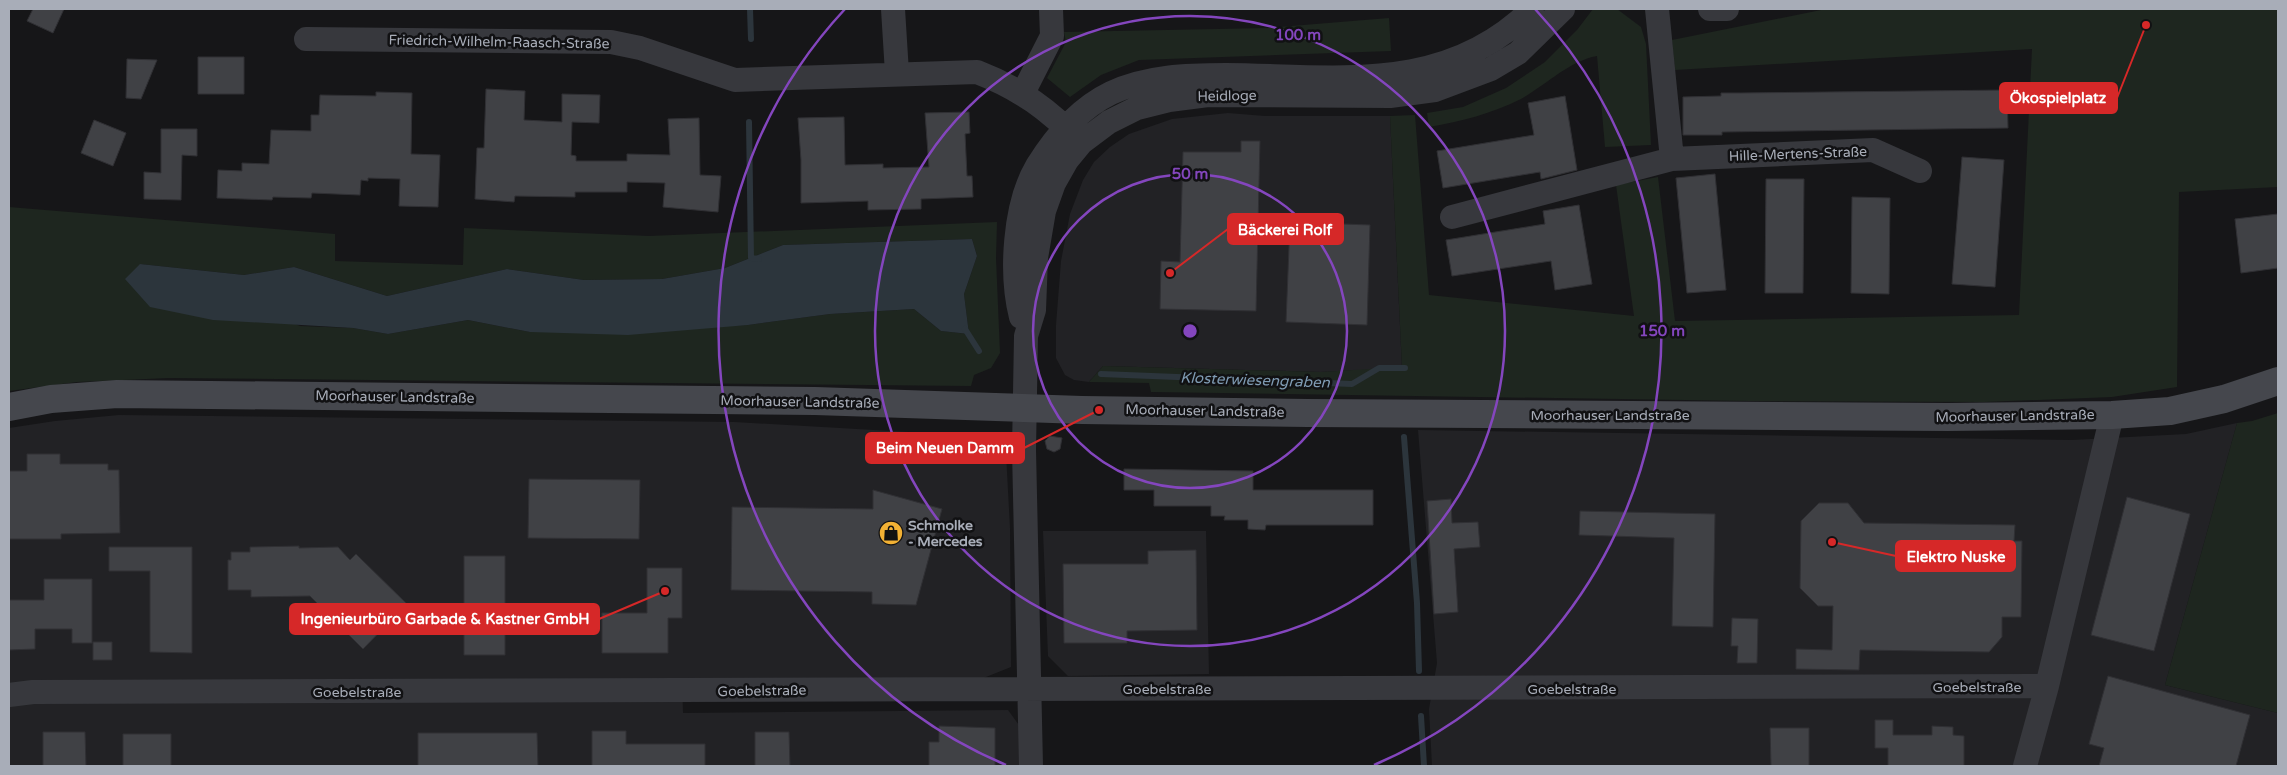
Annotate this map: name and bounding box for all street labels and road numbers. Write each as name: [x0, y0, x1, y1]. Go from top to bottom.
street label: Friedrich-Wilhelm-Raasch-Straße: [388, 32, 610, 52]
street label: Heidloge: [1197, 87, 1257, 105]
street label: Hille-Mertens-Straße: [1729, 143, 1867, 165]
street label: Moorhauser Landstraße: [315, 387, 475, 407]
street label: Moorhauser Landstraße: [720, 392, 880, 412]
street label: Moorhauser Landstraße: [1125, 401, 1285, 421]
street label: Moorhauser Landstraße: [1935, 406, 2095, 426]
street label: Moorhauser Landstraße: [1530, 407, 1690, 424]
street label: Goebelstraße: [1933, 679, 2022, 696]
street label: Goebelstraße: [1123, 681, 1212, 698]
street label: Goebelstraße: [1528, 681, 1617, 698]
street label: Goebelstraße: [717, 682, 807, 700]
street label: Goebelstraße: [313, 684, 402, 701]

